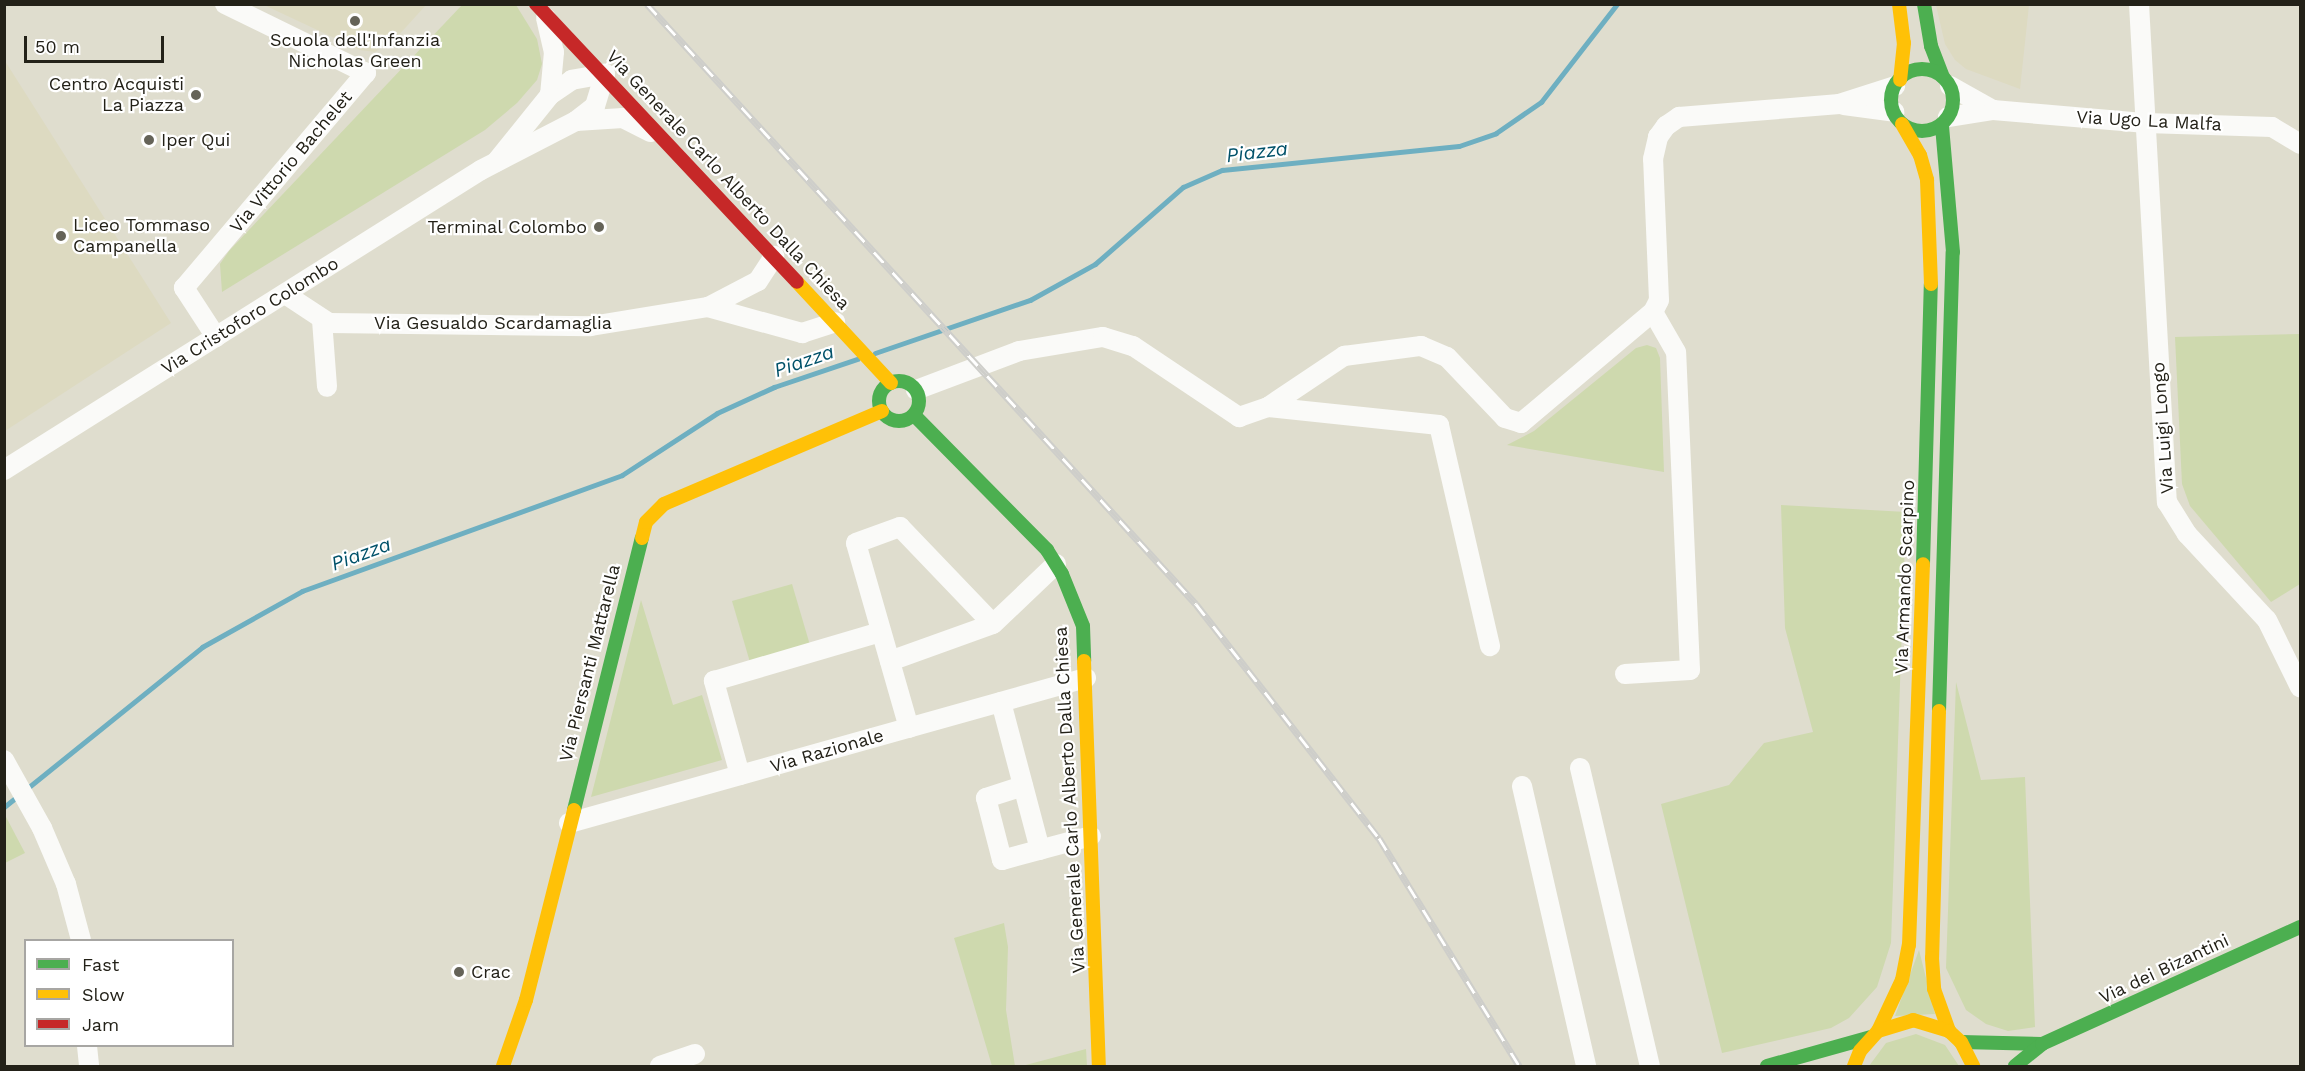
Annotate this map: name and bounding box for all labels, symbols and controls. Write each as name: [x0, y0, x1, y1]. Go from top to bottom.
marker: Scuola dell'Infanzia Nicholas Green: [348, 14, 362, 28]
scale bar: [27, 24, 166, 62]
place label: Scuola dell'Infanzia Nicholas Green: [270, 30, 440, 72]
text: 50 m: [35, 36, 80, 57]
street label: Via Generale Carlo Alberto Dalla Chiesa: [601, 45, 855, 315]
place label: Centro Acquisti La Piazza: [48, 74, 184, 116]
street label: Via Vittorio Bachelet: [225, 86, 357, 238]
marker: Centro Acquisti La Piazza: [189, 88, 203, 102]
street label: Via Ugo La Malfa: [2075, 106, 2223, 136]
place label: Iper Qui: [161, 129, 231, 151]
marker: Iper Qui: [142, 133, 156, 147]
water label: Piazza: [1225, 136, 1289, 168]
place label: Liceo Tommaso Campanella: [73, 215, 210, 258]
place label: Terminal Colombo: [427, 216, 587, 238]
marker: Terminal Colombo: [592, 220, 606, 234]
marker: Liceo Tommaso Campanella: [54, 229, 68, 243]
street label: Via Cristoforo Colombo: [157, 252, 343, 380]
street label: Via Gesualdo Scardamaglia: [374, 312, 612, 334]
water label: Piazza: [771, 340, 837, 382]
street label: Via Luigi Longo: [2148, 361, 2178, 495]
street label: Via Armando Scarpino: [1891, 479, 1919, 675]
water label: Piazza: [328, 532, 394, 576]
street label: Via Piersanti Mattarella: [555, 562, 625, 764]
street label: Via Generale Carlo Alberto Dalla Chiesa: [1050, 625, 1090, 975]
street label: Via Razionale: [768, 724, 886, 778]
street label: Via dei Bizantini: [2096, 929, 2232, 1009]
legend: [24, 939, 234, 1047]
text: Fast: [82, 954, 119, 975]
place label: Crac: [471, 961, 511, 983]
marker: Crac: [452, 965, 466, 979]
text: Slow: [82, 984, 125, 1005]
text: Jam: [82, 1014, 119, 1035]

